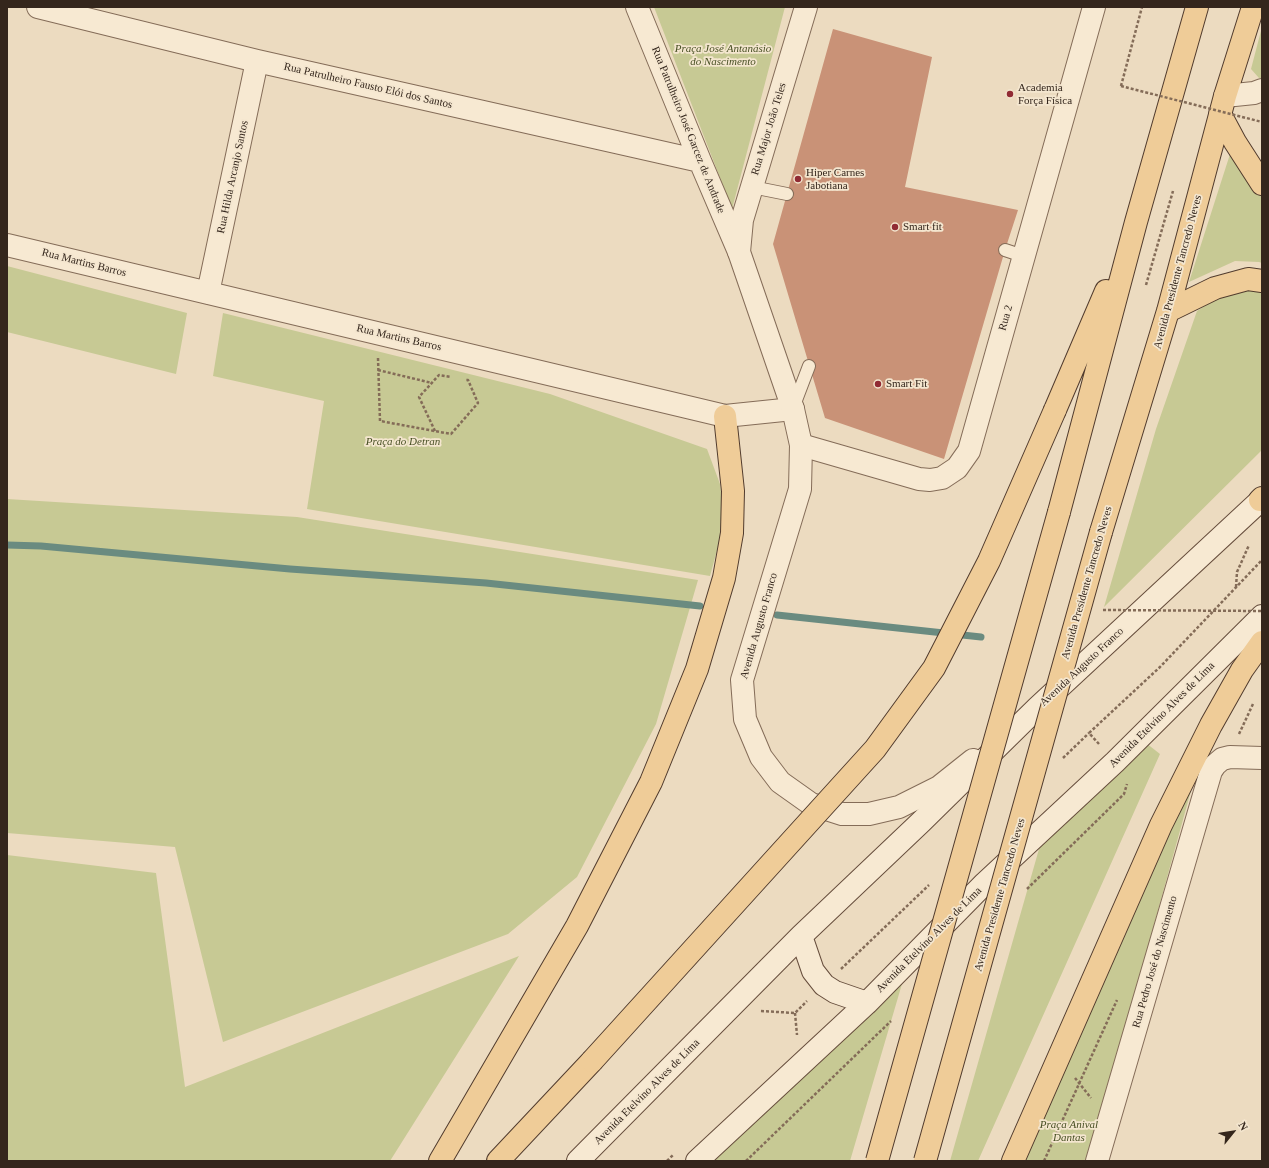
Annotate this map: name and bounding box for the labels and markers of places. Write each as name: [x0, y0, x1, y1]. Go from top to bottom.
place label: Academia Força Física: [1018, 81, 1072, 107]
marker: Academia Força Física: [1005, 89, 1015, 99]
place label: Hiper Carnes Jabotiana: [806, 166, 864, 192]
marker: Hiper Carnes Jabotiana: [793, 174, 803, 184]
place label: Smart fit: [903, 220, 942, 234]
marker: Smart fit: [890, 222, 900, 232]
place label: Smart Fit: [886, 377, 927, 391]
marker: Smart Fit: [873, 379, 883, 389]

